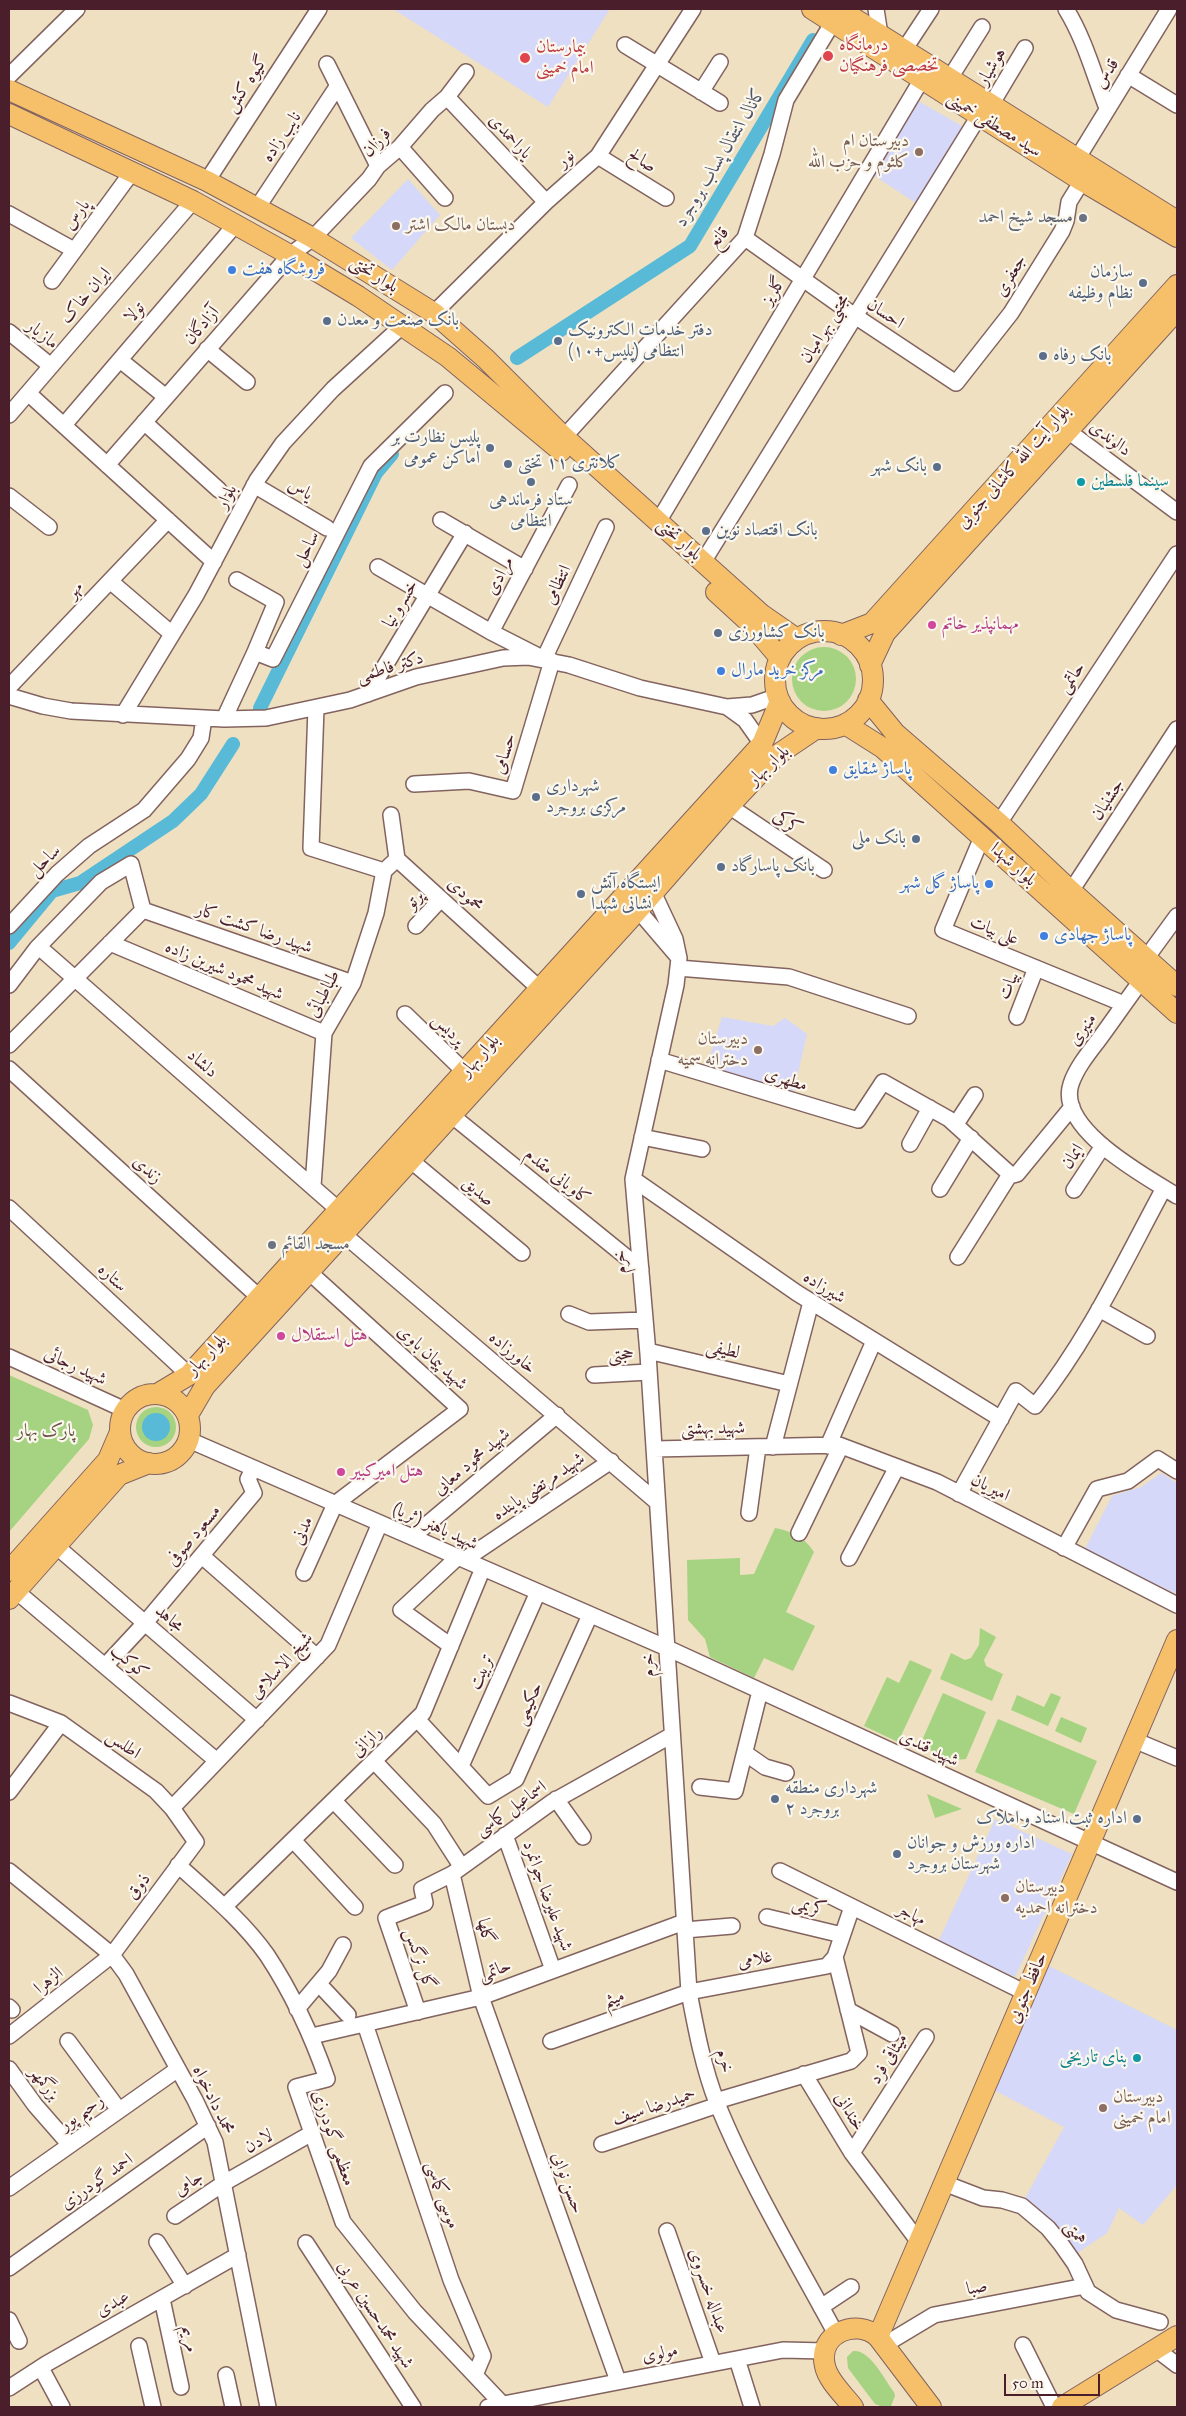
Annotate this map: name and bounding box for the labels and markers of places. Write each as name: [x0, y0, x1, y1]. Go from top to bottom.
place label: درمانگاه تخصصی فرهنگیان: [839, 35, 939, 78]
place label: بیمارستان امام خمینی: [536, 37, 594, 80]
marker: درمانگاه تخصصی فرهنگیان: [821, 49, 835, 63]
marker: بیمارستان امام خمینی: [518, 51, 532, 65]
place label: دبیرستان ام کلثوم و حزب الله: [808, 131, 909, 173]
marker: دبیرستان ام کلثوم و حزب الله: [913, 146, 925, 158]
place label: مسجد شیخ احمد: [978, 207, 1073, 229]
marker: مسجد شیخ احمد: [1077, 212, 1089, 224]
place label: دبستان مالک اشتر: [406, 215, 515, 237]
marker: دبستان مالک اشتر: [390, 220, 402, 232]
place label: فروشگاه هفت: [242, 259, 325, 281]
place label: سازمان نظام وظیفه: [1068, 262, 1133, 304]
marker: فروشگاه هفت: [226, 264, 238, 276]
marker: سازمان نظام وظیفه: [1137, 277, 1149, 289]
place label: بانک صنعت و معدن: [337, 310, 459, 332]
marker: بانک صنعت و معدن: [321, 315, 333, 327]
place label: دفتر خدمات الکترونیک انتظامی (پلیس+۱۰): [568, 320, 713, 362]
marker: دفتر خدمات الکترونیک انتظامی (پلیس+۱۰): [552, 335, 564, 347]
place label: بانک رفاه: [1053, 345, 1111, 367]
marker: بانک رفاه: [1037, 350, 1049, 362]
place label: پلیس نظارت بر اماکن عمومی: [392, 427, 480, 469]
marker: پلیس نظارت بر اماکن عمومی: [484, 442, 496, 454]
place label: کلانتری ۱۱ تختی: [518, 453, 621, 475]
place label: بانک شهر: [871, 456, 927, 478]
marker: کلانتری ۱۱ تختی: [502, 458, 514, 470]
marker: بانک شهر: [931, 461, 943, 473]
place label: سینما فلسطین: [1091, 471, 1169, 493]
marker: ستاد فرماندهی انتظامی: [525, 476, 537, 488]
marker: سینما فلسطین: [1075, 476, 1087, 488]
place label: ستاد فرماندهی انتظامی: [489, 490, 573, 532]
place label: بانک اقتصاد نوین: [716, 520, 818, 542]
marker: بانک اقتصاد نوین: [700, 525, 712, 537]
place label: مهمانپذیر خاتم: [942, 614, 1019, 636]
marker: مهمانپذیر خاتم: [926, 619, 938, 631]
place label: بانک کشاورزی: [728, 622, 825, 644]
marker: بانک کشاورزی: [712, 627, 724, 639]
place label: مرکز خرید مارال: [731, 660, 824, 682]
marker: مرکز خرید مارال: [715, 665, 727, 677]
place label: پاساژ شقایق: [843, 759, 911, 781]
marker: پاساژ شقایق: [827, 764, 839, 776]
place label: شهرداری مرکزی بروجرد: [546, 776, 626, 819]
marker: شهرداری مرکزی بروجرد: [530, 791, 542, 803]
place label: بانک ملی: [852, 828, 906, 850]
marker: بانک ملی: [910, 833, 922, 845]
place label: بانک پاسارگاد: [731, 856, 815, 878]
marker: بانک پاسارگاد: [715, 861, 727, 873]
place label: ایستگاه آتش نشانی شهدا: [591, 873, 661, 916]
place label: پاساژ گل شهر: [900, 873, 979, 895]
marker: پاساژ گل شهر: [983, 878, 995, 890]
marker: ایستگاه آتش نشانی شهدا: [575, 888, 587, 900]
place label: پاساژ جهادی: [1054, 925, 1132, 947]
marker: پاساژ جهادی: [1038, 930, 1050, 942]
place label: دبیرستان دخترانه سمیه: [677, 1029, 748, 1072]
marker: دبیرستان دخترانه سمیه: [752, 1044, 764, 1056]
place label: مسجد القائم: [282, 1234, 350, 1256]
marker: مسجد القائم: [266, 1239, 278, 1251]
place label: هتل استقلال: [291, 1325, 368, 1347]
marker: هتل استقلال: [275, 1330, 287, 1342]
place label: هتل امیرکبیر: [351, 1461, 423, 1483]
marker: هتل امیرکبیر: [335, 1466, 347, 1478]
place label: شهرداری منطقه ۲ بروجرد: [785, 1778, 877, 1820]
marker: شهرداری منطقه ۲ بروجرد: [769, 1793, 781, 1805]
place label: اداره ثبت اسناد و املاک: [976, 1808, 1127, 1830]
marker: اداره ثبت اسناد و املاک: [1131, 1813, 1143, 1825]
place label: اداره ورزش و جوانان شهرستان بروجرد: [907, 1833, 1035, 1876]
marker: اداره ورزش و جوانان شهرستان بروجرد: [891, 1848, 903, 1860]
place label: دبیرستان دخترانه احمدیه: [1015, 1877, 1098, 1920]
marker: دبیرستان دخترانه احمدیه: [999, 1892, 1011, 1904]
place label: بنای تاریخی: [1059, 2047, 1127, 2069]
marker: بنای تاریخی: [1131, 2052, 1143, 2064]
place label: دبیرستان امام خمینی: [1113, 2087, 1171, 2130]
marker: دبیرستان امام خمینی: [1097, 2102, 1109, 2114]

